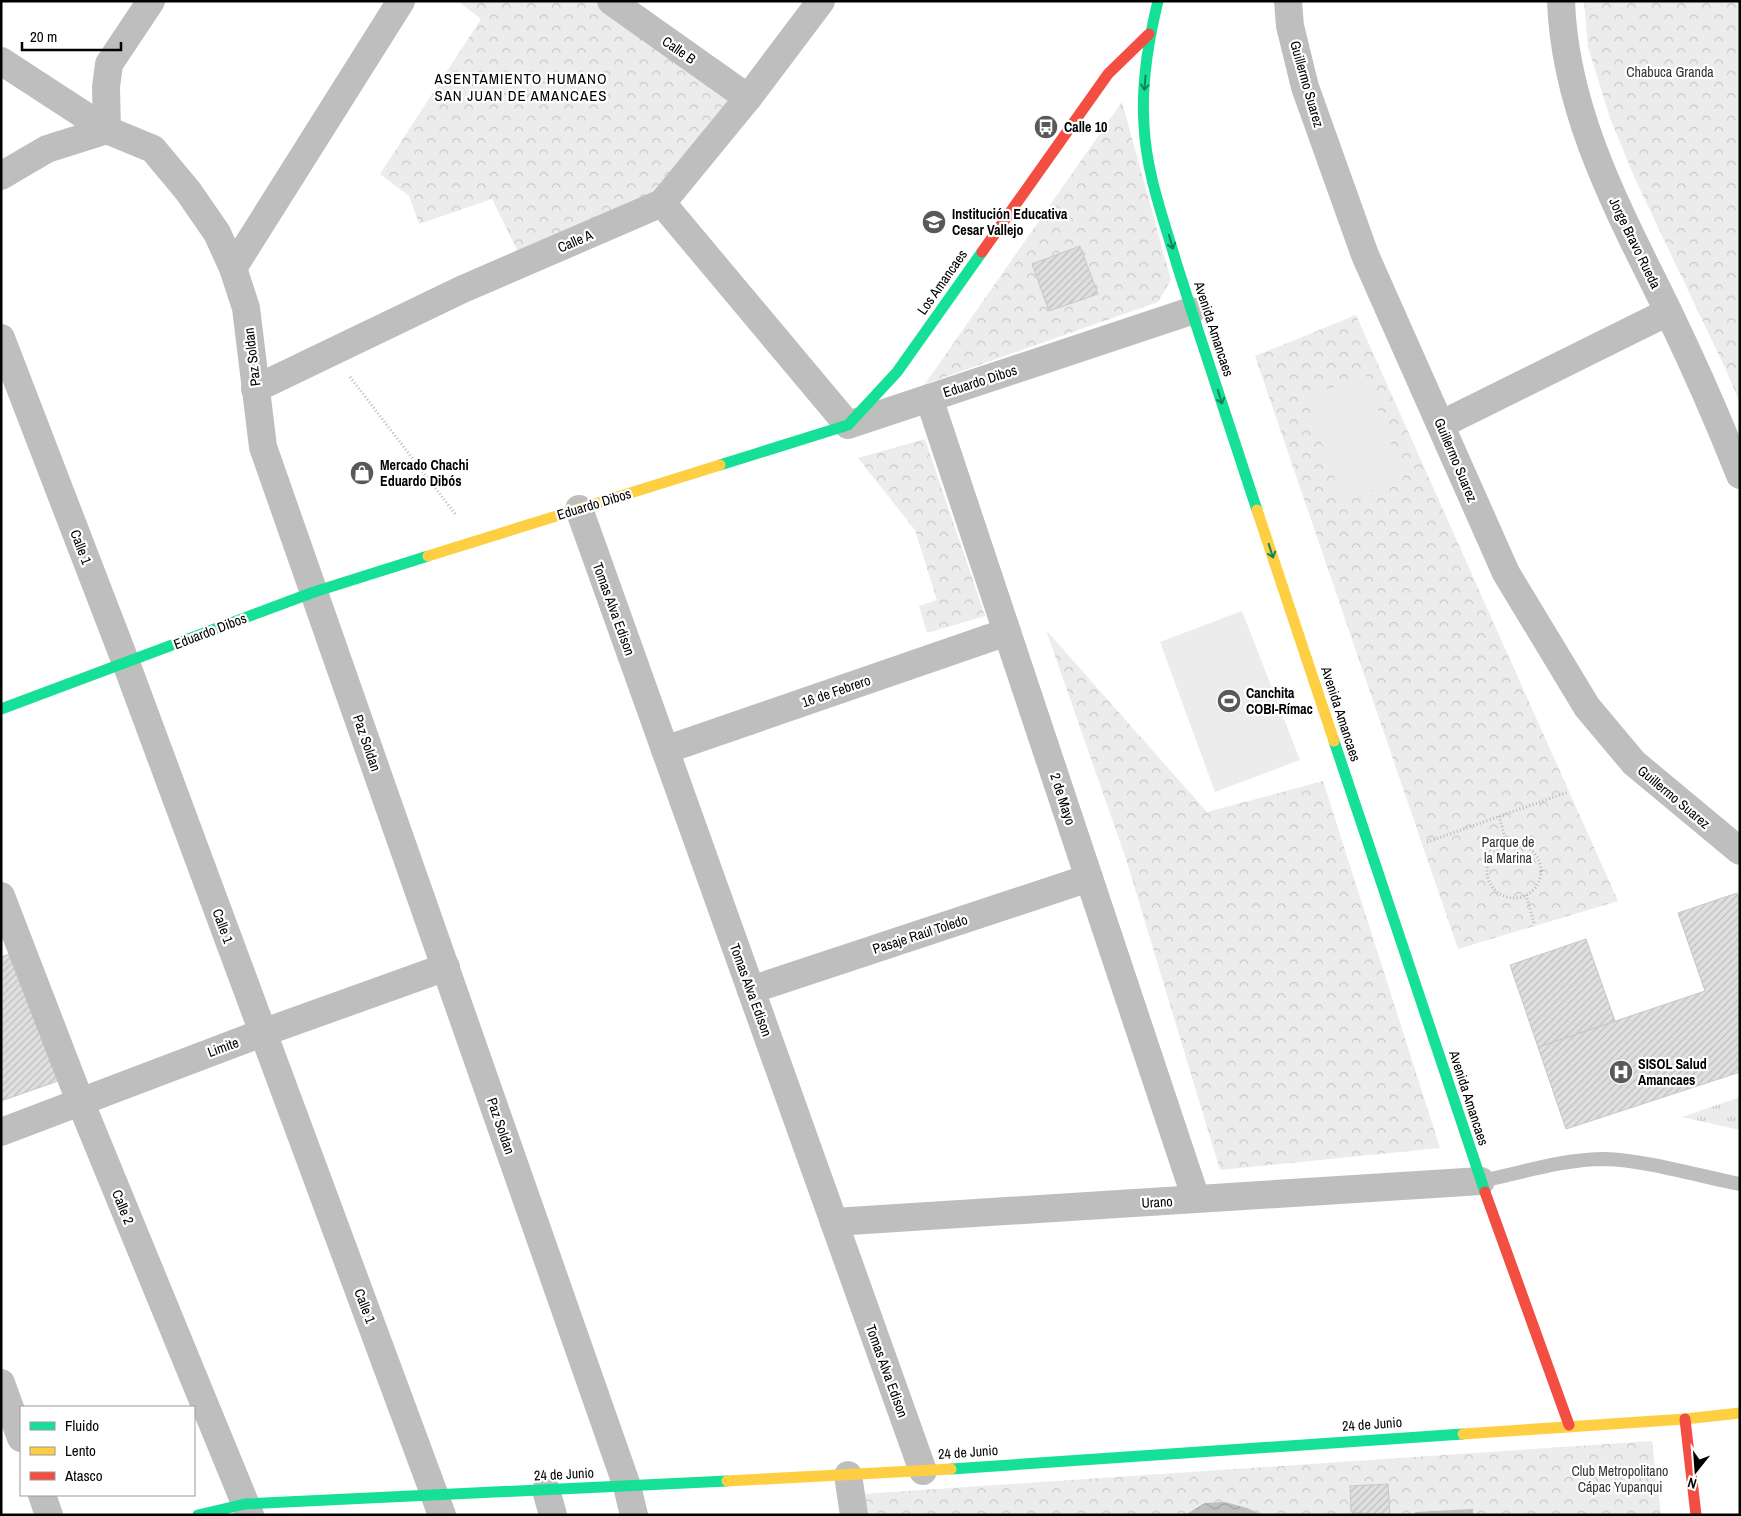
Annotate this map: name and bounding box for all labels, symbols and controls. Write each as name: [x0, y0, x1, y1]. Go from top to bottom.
scale bar: [22, 20, 121, 52]
text: 20 m: [30, 26, 57, 47]
street label: Calle B: [659, 32, 700, 68]
street label: Guillermo Suarez: [1286, 39, 1328, 130]
park label: Chabuca Granda: [1626, 63, 1714, 81]
district label: ASENTAMIENTO HUMANO SAN JUAN DE AMANCAES: [433, 68, 608, 106]
one-way arrow: [1140, 75, 1150, 91]
bus stop icon: Calle 10: [1033, 114, 1059, 140]
place label: Calle 10: [1064, 118, 1107, 136]
street label: Jorge Bravo Rueda: [1605, 195, 1665, 292]
place label: Institución Educativa Cesar Vallejo: [952, 205, 1068, 239]
school or university icon: Institución Educativa Cesar Vallejo: [921, 209, 947, 235]
street label: Calle A: [555, 225, 596, 256]
one-way arrow: [1167, 233, 1177, 249]
street label: Los Amancaes: [913, 246, 971, 318]
street label: Avenida Amancaes: [1190, 278, 1238, 379]
street label: Paz Soldan: [239, 327, 265, 387]
street label: Eduardo Dibos: [941, 361, 1019, 401]
one-way arrow: [1216, 388, 1225, 404]
street label: Guillermo Suarez: [1430, 415, 1482, 505]
place label: Mercado Chachi Eduardo Dibós: [380, 456, 469, 490]
shop icon: Mercado Chachi Eduardo Dibós: [349, 460, 375, 486]
street label: Eduardo Dibos: [555, 484, 633, 524]
street label: Calle 1: [66, 527, 96, 567]
one-way arrow: [1267, 543, 1276, 558]
street label: Tomas Alva Edison: [589, 560, 639, 658]
street label: Eduardo Dibos: [171, 609, 249, 653]
street label: Avenida Amancaes: [1317, 663, 1365, 764]
street label: 16 de Febrero: [799, 671, 873, 711]
place label: Canchita COBI-Rímac: [1246, 684, 1313, 718]
sports icon: Canchita COBI-Rímac: [1216, 688, 1242, 714]
street label: Paz Soldan: [349, 712, 385, 774]
street label: Guillermo Suarez: [1634, 761, 1714, 833]
street label: 2 de Mayo: [1046, 771, 1080, 827]
park label: Parque de la Marina: [1482, 833, 1534, 867]
street label: Calle 1: [208, 906, 238, 946]
street label: Pasaje Raúl Toledo: [870, 910, 970, 958]
street label: Tomas Alva Edison: [726, 941, 776, 1039]
street label: Limite: [205, 1033, 241, 1061]
street label: Avenida Amancaes: [1445, 1047, 1493, 1148]
place label: SISOL Salud Amancaes: [1638, 1055, 1707, 1089]
hospital icon: SISOL Salud Amancaes: [1608, 1059, 1634, 1085]
street label: Paz Soldan: [483, 1095, 519, 1157]
street label: Calle 2: [108, 1187, 138, 1227]
street label: Urano: [1141, 1192, 1173, 1212]
street label: Calle 1: [350, 1286, 380, 1326]
street label: Tomas Alva Edison: [862, 1322, 912, 1420]
legend: [20, 1406, 195, 1496]
street label: 24 de Junio: [1341, 1413, 1403, 1435]
text: Fluido: [65, 1415, 99, 1436]
text: Lento: [65, 1440, 96, 1461]
street label: 24 de Junio: [937, 1441, 999, 1463]
north arrow: [1671, 1446, 1721, 1496]
park label: Club Metropolitano Cápac Yupanqui: [1572, 1462, 1669, 1496]
street label: 24 de Junio: [534, 1463, 594, 1485]
text: Atasco: [64, 1465, 103, 1486]
text: N: [1686, 1474, 1699, 1493]

